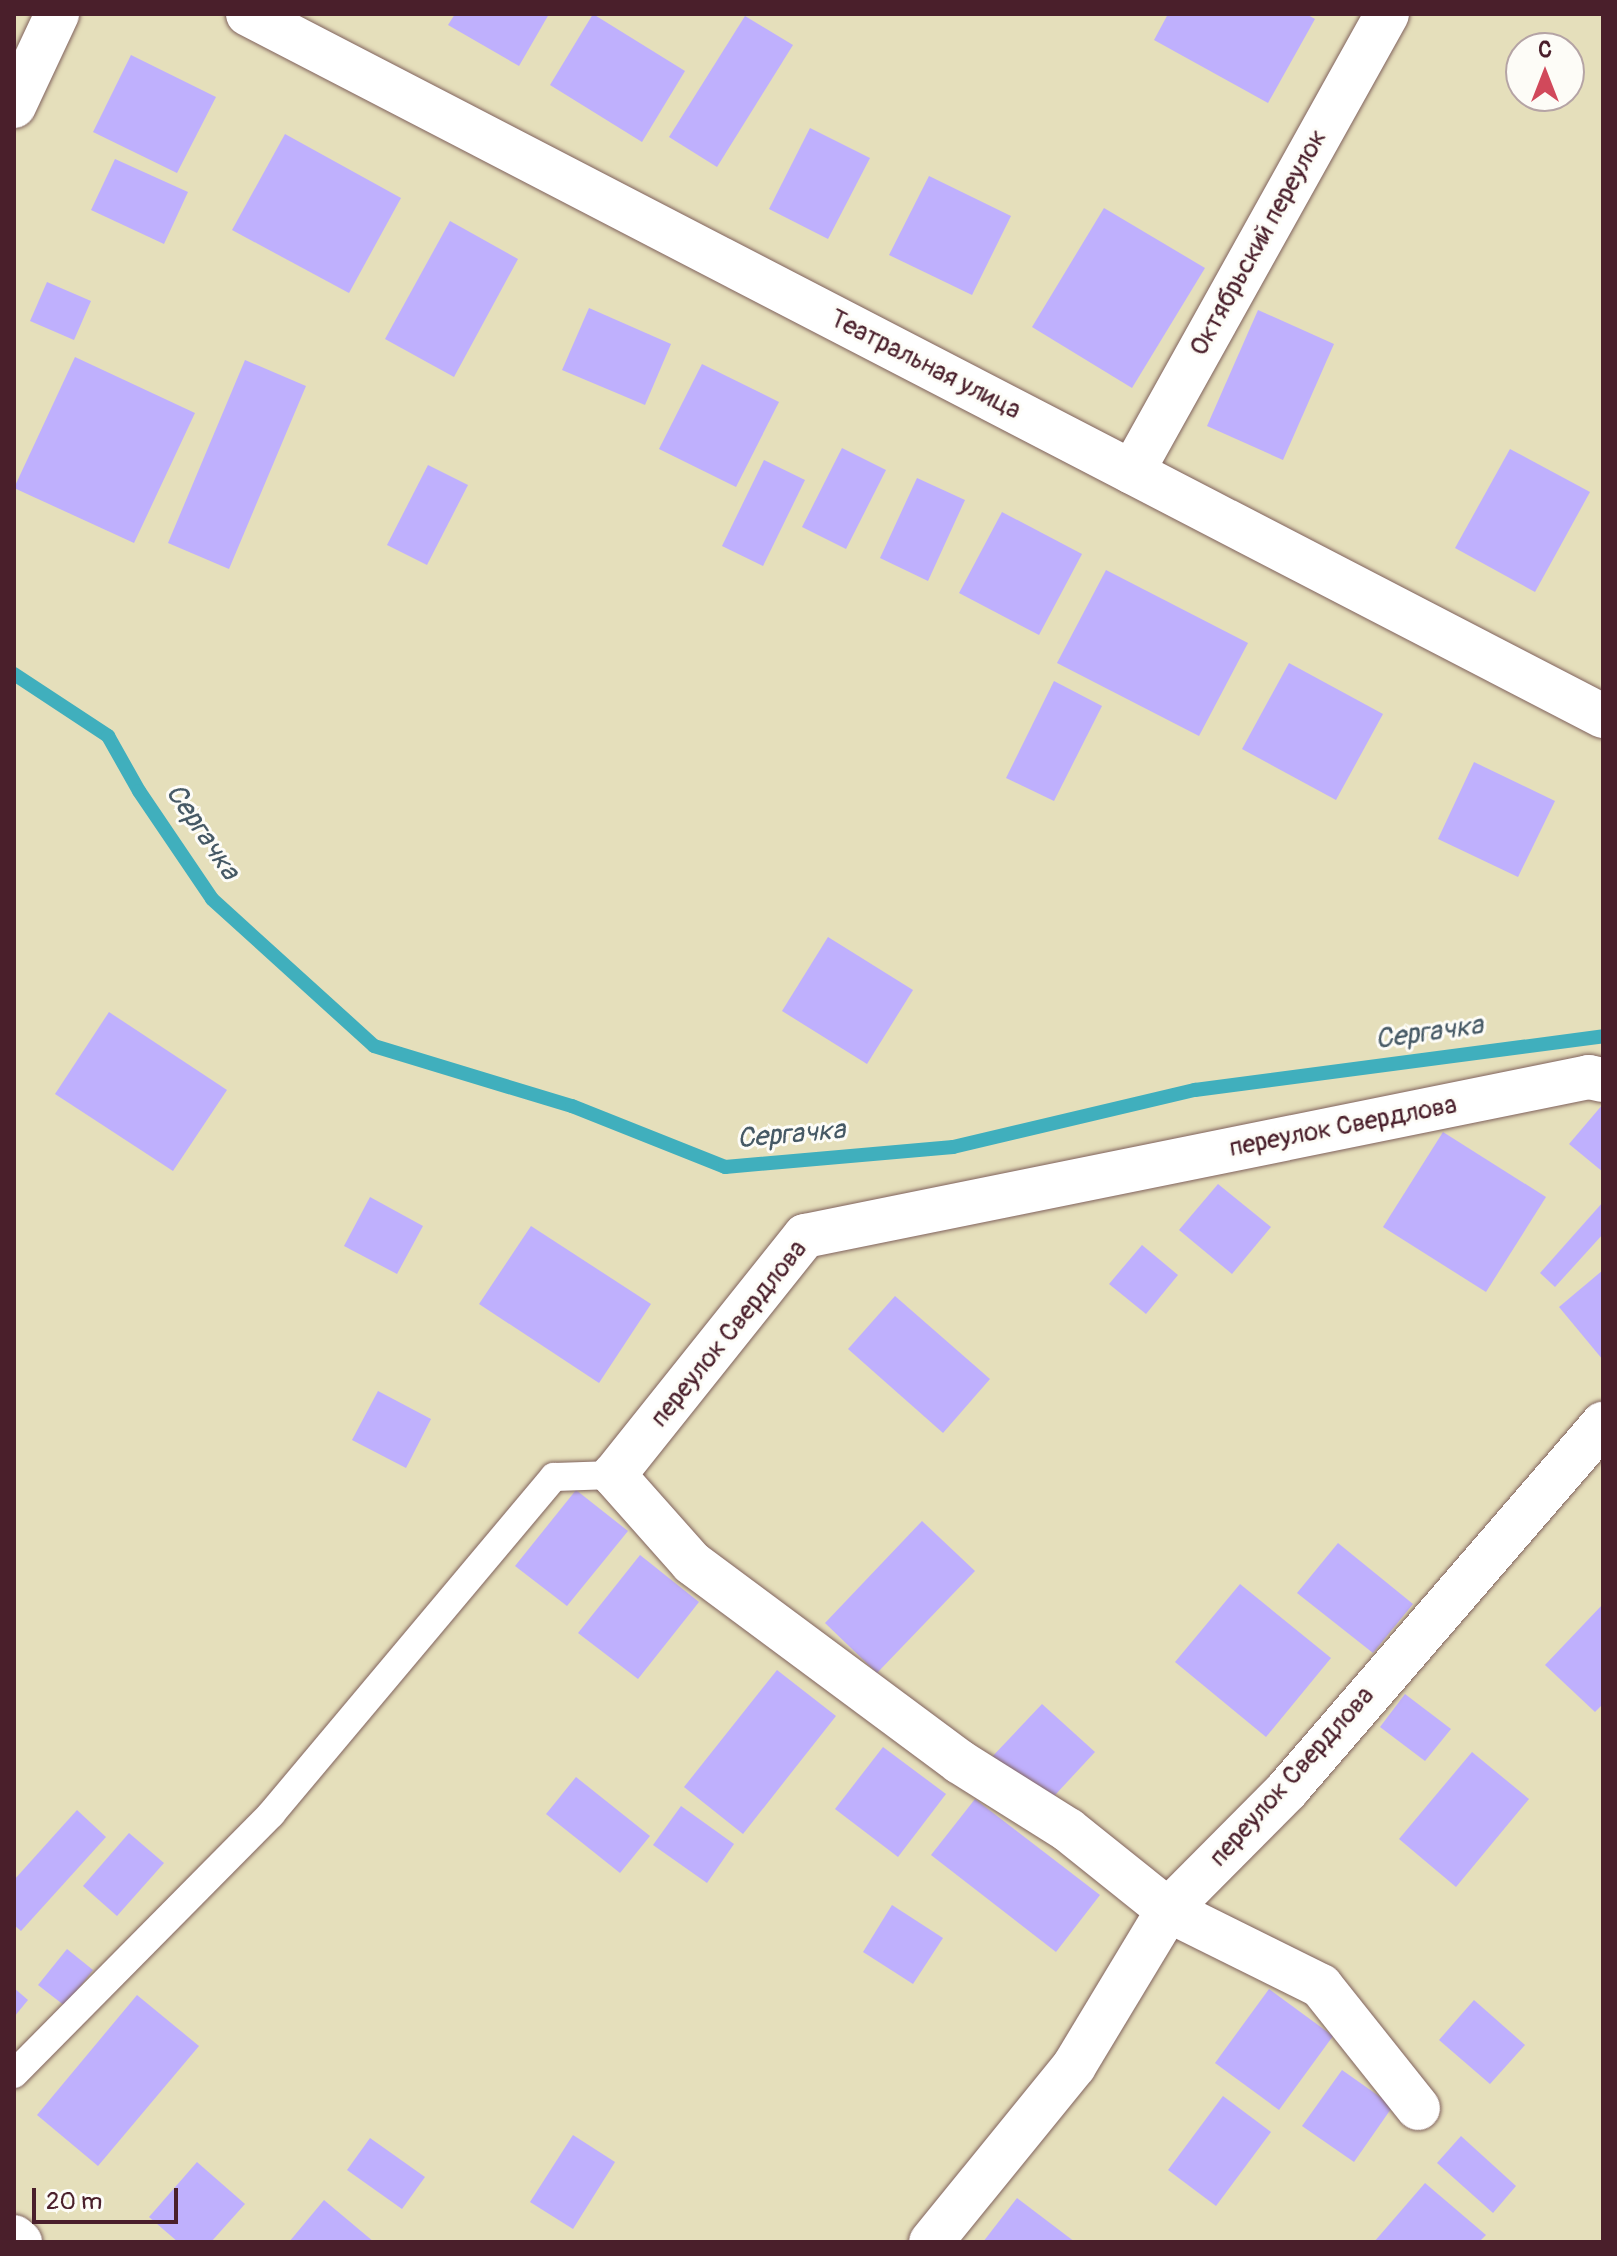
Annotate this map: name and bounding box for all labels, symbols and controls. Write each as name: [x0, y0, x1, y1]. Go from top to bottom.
north arrow: [1505, 32, 1585, 112]
text: С: [1538, 36, 1552, 64]
street label: Октябрьский переулок: [1184, 124, 1334, 362]
street label: Театральная улица: [824, 303, 1026, 427]
water label: Сергачка: [158, 778, 246, 886]
water label: Сергачка: [1373, 1009, 1485, 1057]
street label: переулок Свердлова: [1227, 1090, 1459, 1164]
water label: Сергачка: [736, 1114, 846, 1156]
street label: переулок Свердлова: [644, 1234, 814, 1434]
street label: переулок Свердлова: [1203, 1681, 1381, 1873]
scale bar: [36, 2172, 182, 2222]
text: 20 m: [46, 2187, 102, 2216]

